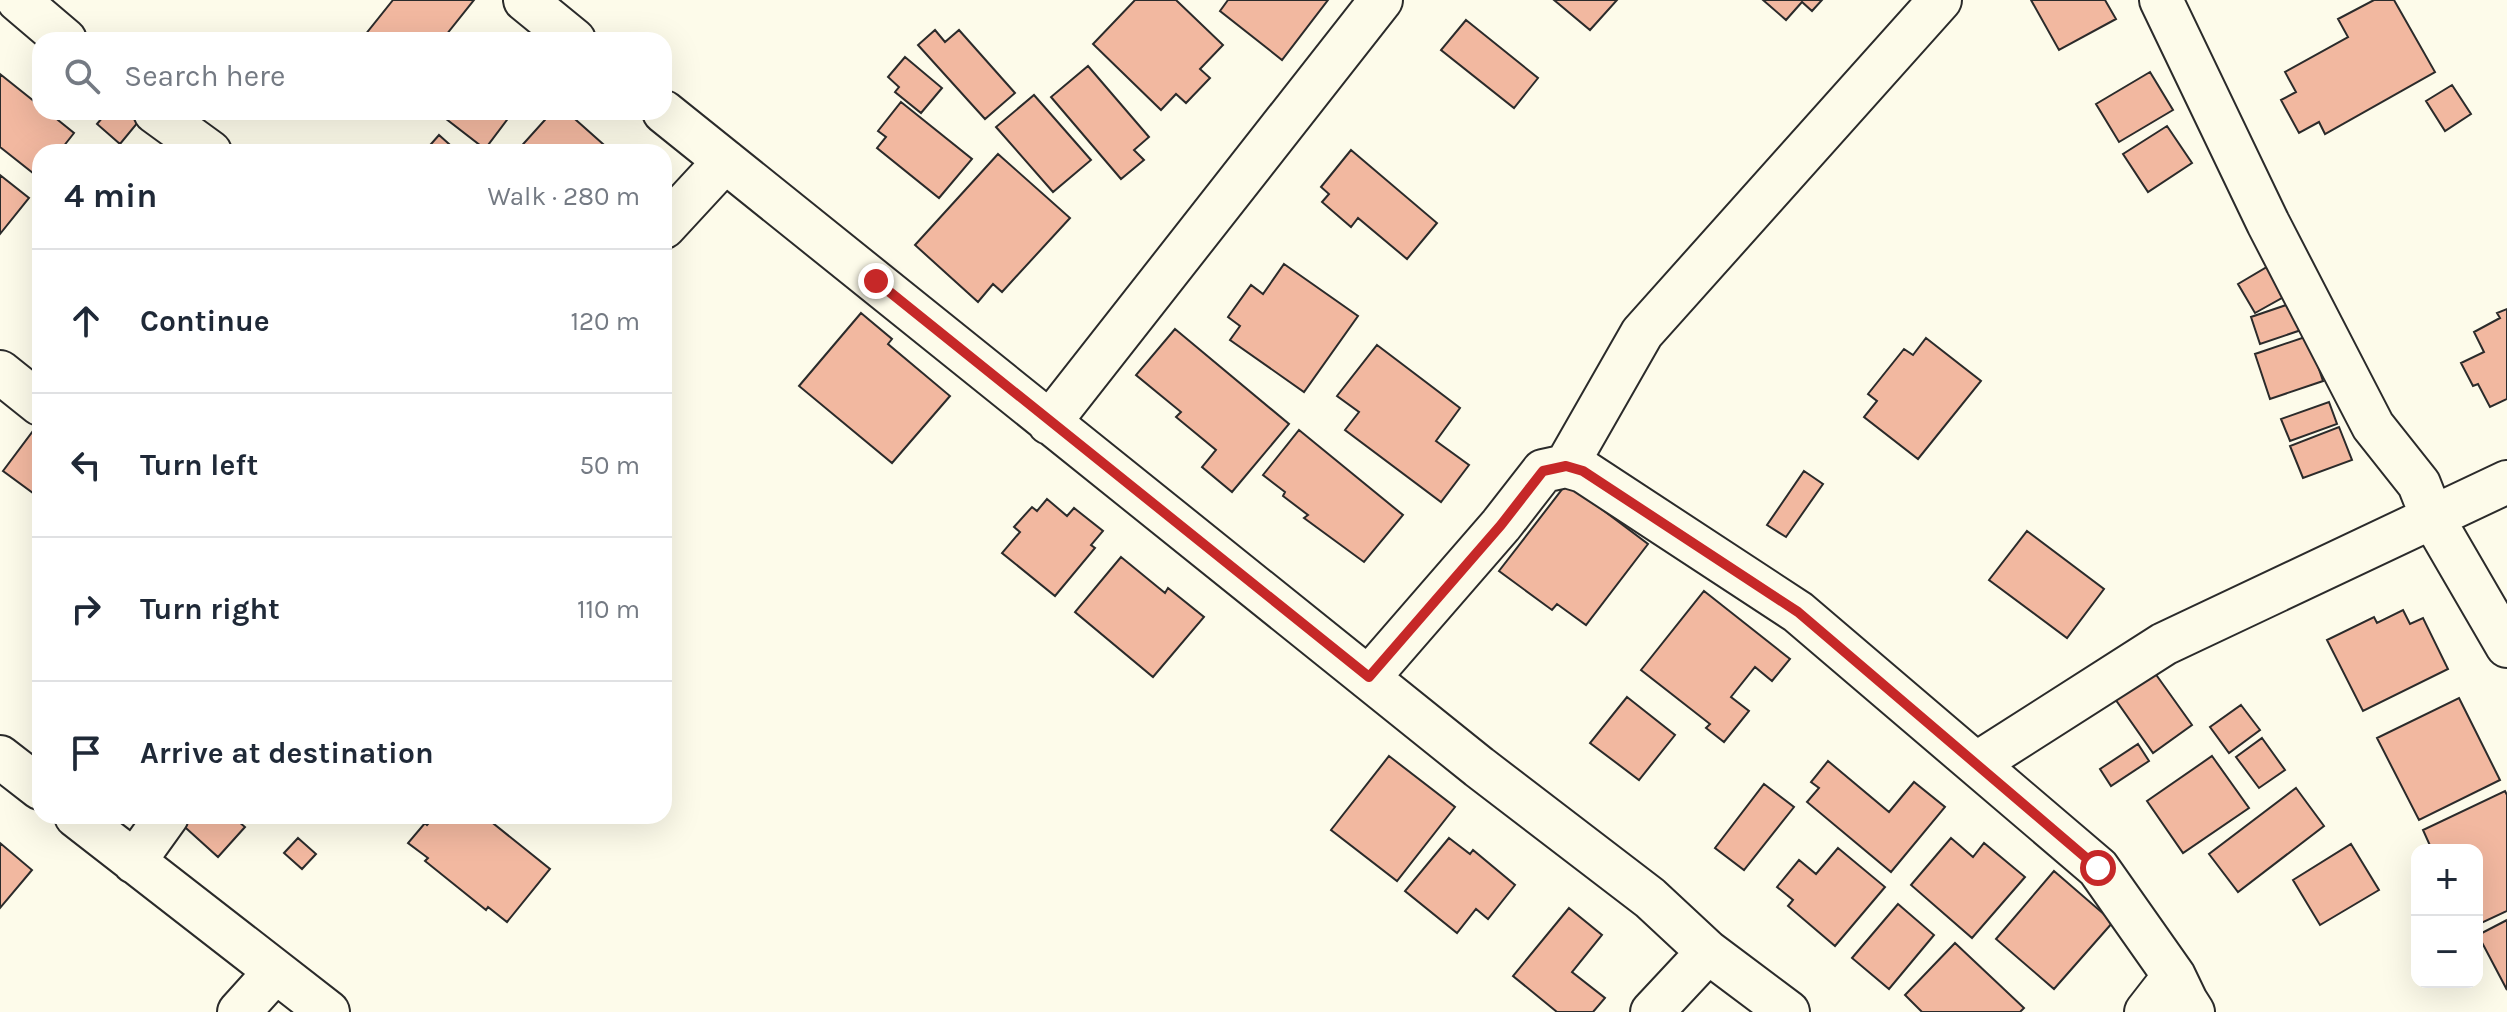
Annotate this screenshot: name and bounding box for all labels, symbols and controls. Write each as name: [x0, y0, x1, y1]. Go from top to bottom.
search box: [32, 32, 672, 120]
icon: search: [60, 54, 104, 98]
text: Search here: [124, 58, 285, 94]
text: 4 min: [64, 176, 157, 216]
text: Walk · 280 m: [487, 181, 640, 212]
route end: [858, 263, 894, 299]
icon: ahead: [64, 299, 108, 343]
text: Continue: [140, 303, 270, 339]
text: 120 m: [570, 306, 640, 337]
icon: left: [64, 443, 108, 487]
text: Turn left: [140, 447, 258, 483]
text: 50 m: [579, 450, 640, 481]
icon: right: [64, 587, 108, 631]
text: Turn right: [140, 591, 280, 627]
text: 110 m: [577, 594, 640, 625]
icon: arrive: [64, 731, 108, 775]
text: Arrive at destination: [140, 735, 434, 771]
map controls: [2411, 844, 2483, 988]
button: +: [2411, 844, 2483, 916]
route start: [2080, 850, 2116, 886]
button: −: [2411, 916, 2483, 988]

